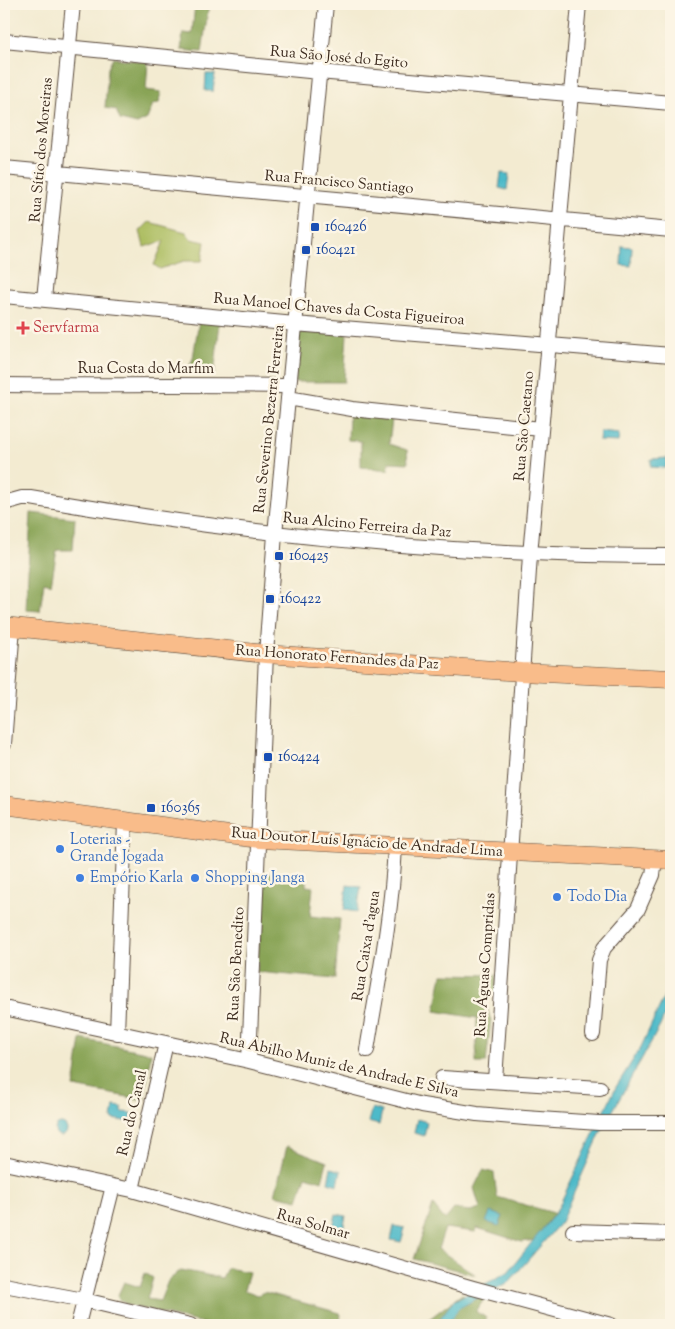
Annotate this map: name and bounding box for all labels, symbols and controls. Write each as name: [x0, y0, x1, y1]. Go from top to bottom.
street label: Rua São José do Egito: [269, 42, 409, 74]
street label: Rua Sítio dos Moreiras: [25, 76, 59, 223]
street label: Rua Francisco Santiago: [264, 166, 414, 200]
place label: 160426: [325, 217, 367, 238]
marker: 160426: [309, 221, 321, 233]
place label: 160421: [316, 240, 355, 261]
marker: 160421: [300, 244, 312, 256]
street label: Rua Manoel Chaves da Costa Figueiroa: [213, 289, 465, 331]
place label: Servfarma: [33, 318, 99, 339]
marker: Servfarma: [17, 322, 29, 334]
street label: Rua Severino Bezerra Ferreira: [250, 323, 290, 514]
street label: Rua Costa do Marfim: [78, 359, 215, 380]
street label: Rua São Caetano: [510, 370, 540, 482]
street label: Rua Alcino Ferreira da Paz: [282, 508, 452, 544]
place label: 160425: [289, 546, 328, 567]
marker: 160425: [273, 550, 285, 562]
place label: 160422: [280, 589, 321, 610]
marker: 160422: [264, 593, 276, 605]
street label: Rua Honorato Fernandes da Paz: [235, 640, 440, 676]
place label: 160424: [278, 747, 320, 768]
marker: 160424: [262, 751, 274, 763]
place label: 160365: [161, 798, 200, 819]
marker: 160365: [145, 802, 157, 814]
street label: Rua Doutor Luís Ignácio de Andrade Lima: [230, 823, 504, 863]
place label: Loterias - Grande Jogada: [70, 830, 164, 868]
marker: Loterias - Grande Jogada: [54, 843, 66, 855]
place label: Empório Karla: [90, 868, 183, 889]
place label: Shopping Janga: [205, 868, 305, 889]
marker: Empório Karla: [74, 872, 86, 884]
marker: Shopping Janga: [189, 872, 201, 884]
place label: Todo Dia: [567, 887, 627, 908]
street label: Rua Caixa d'agua: [348, 889, 386, 1003]
marker: Todo Dia: [551, 891, 563, 903]
street label: Rua Águas Compridas: [469, 892, 502, 1038]
street label: Rua São Benedito: [224, 906, 250, 1022]
street label: Rua Abilho Muniz de Andrade E Silva: [217, 1028, 461, 1104]
street label: Rua do Canal: [113, 1068, 153, 1158]
street label: Rua Solmar: [274, 1205, 352, 1246]

